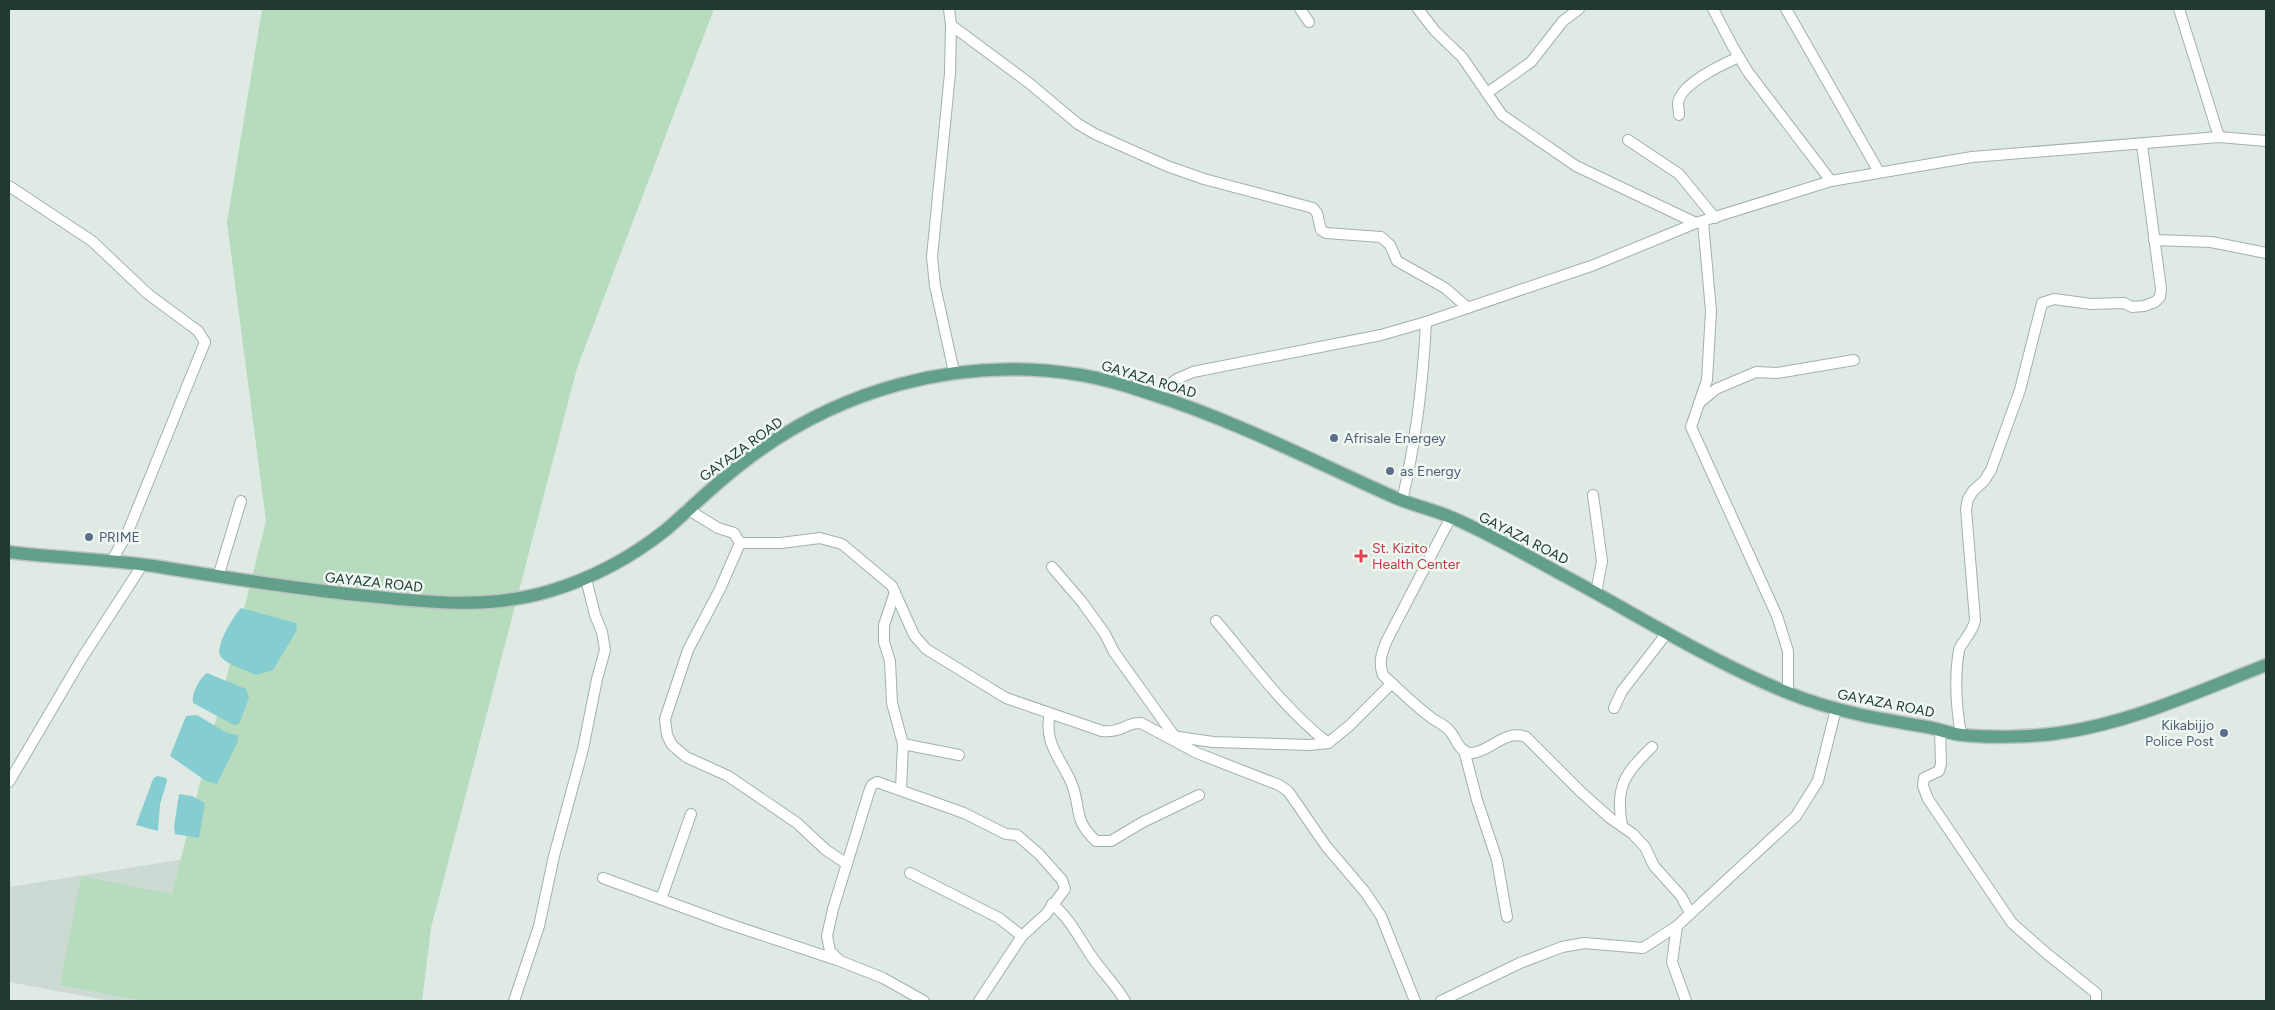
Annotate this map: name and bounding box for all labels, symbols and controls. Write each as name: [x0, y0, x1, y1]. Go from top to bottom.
street label: GAYAZA ROAD: [1099, 357, 1198, 402]
street label: GAYAZA ROAD: [696, 414, 786, 485]
place label: Afrisale Energey: [1344, 430, 1447, 447]
marker: Afrisale Energey: [1328, 432, 1340, 444]
place label: as Energy: [1400, 463, 1462, 480]
marker: as Energy: [1384, 465, 1396, 477]
street label: GAYAZA ROAD: [1476, 509, 1572, 568]
place label: PRIME: [99, 529, 140, 546]
marker: PRIME: [83, 531, 95, 543]
place label: St. Kizito Health Center: [1372, 540, 1460, 573]
marker: St. Kizito Health Center: [1354, 549, 1368, 563]
street label: GAYAZA ROAD: [324, 569, 424, 596]
street label: GAYAZA ROAD: [1836, 686, 1936, 721]
place label: Kikabijjo Police Post: [2145, 717, 2214, 750]
marker: Kikabijjo Police Post: [2218, 727, 2230, 739]

